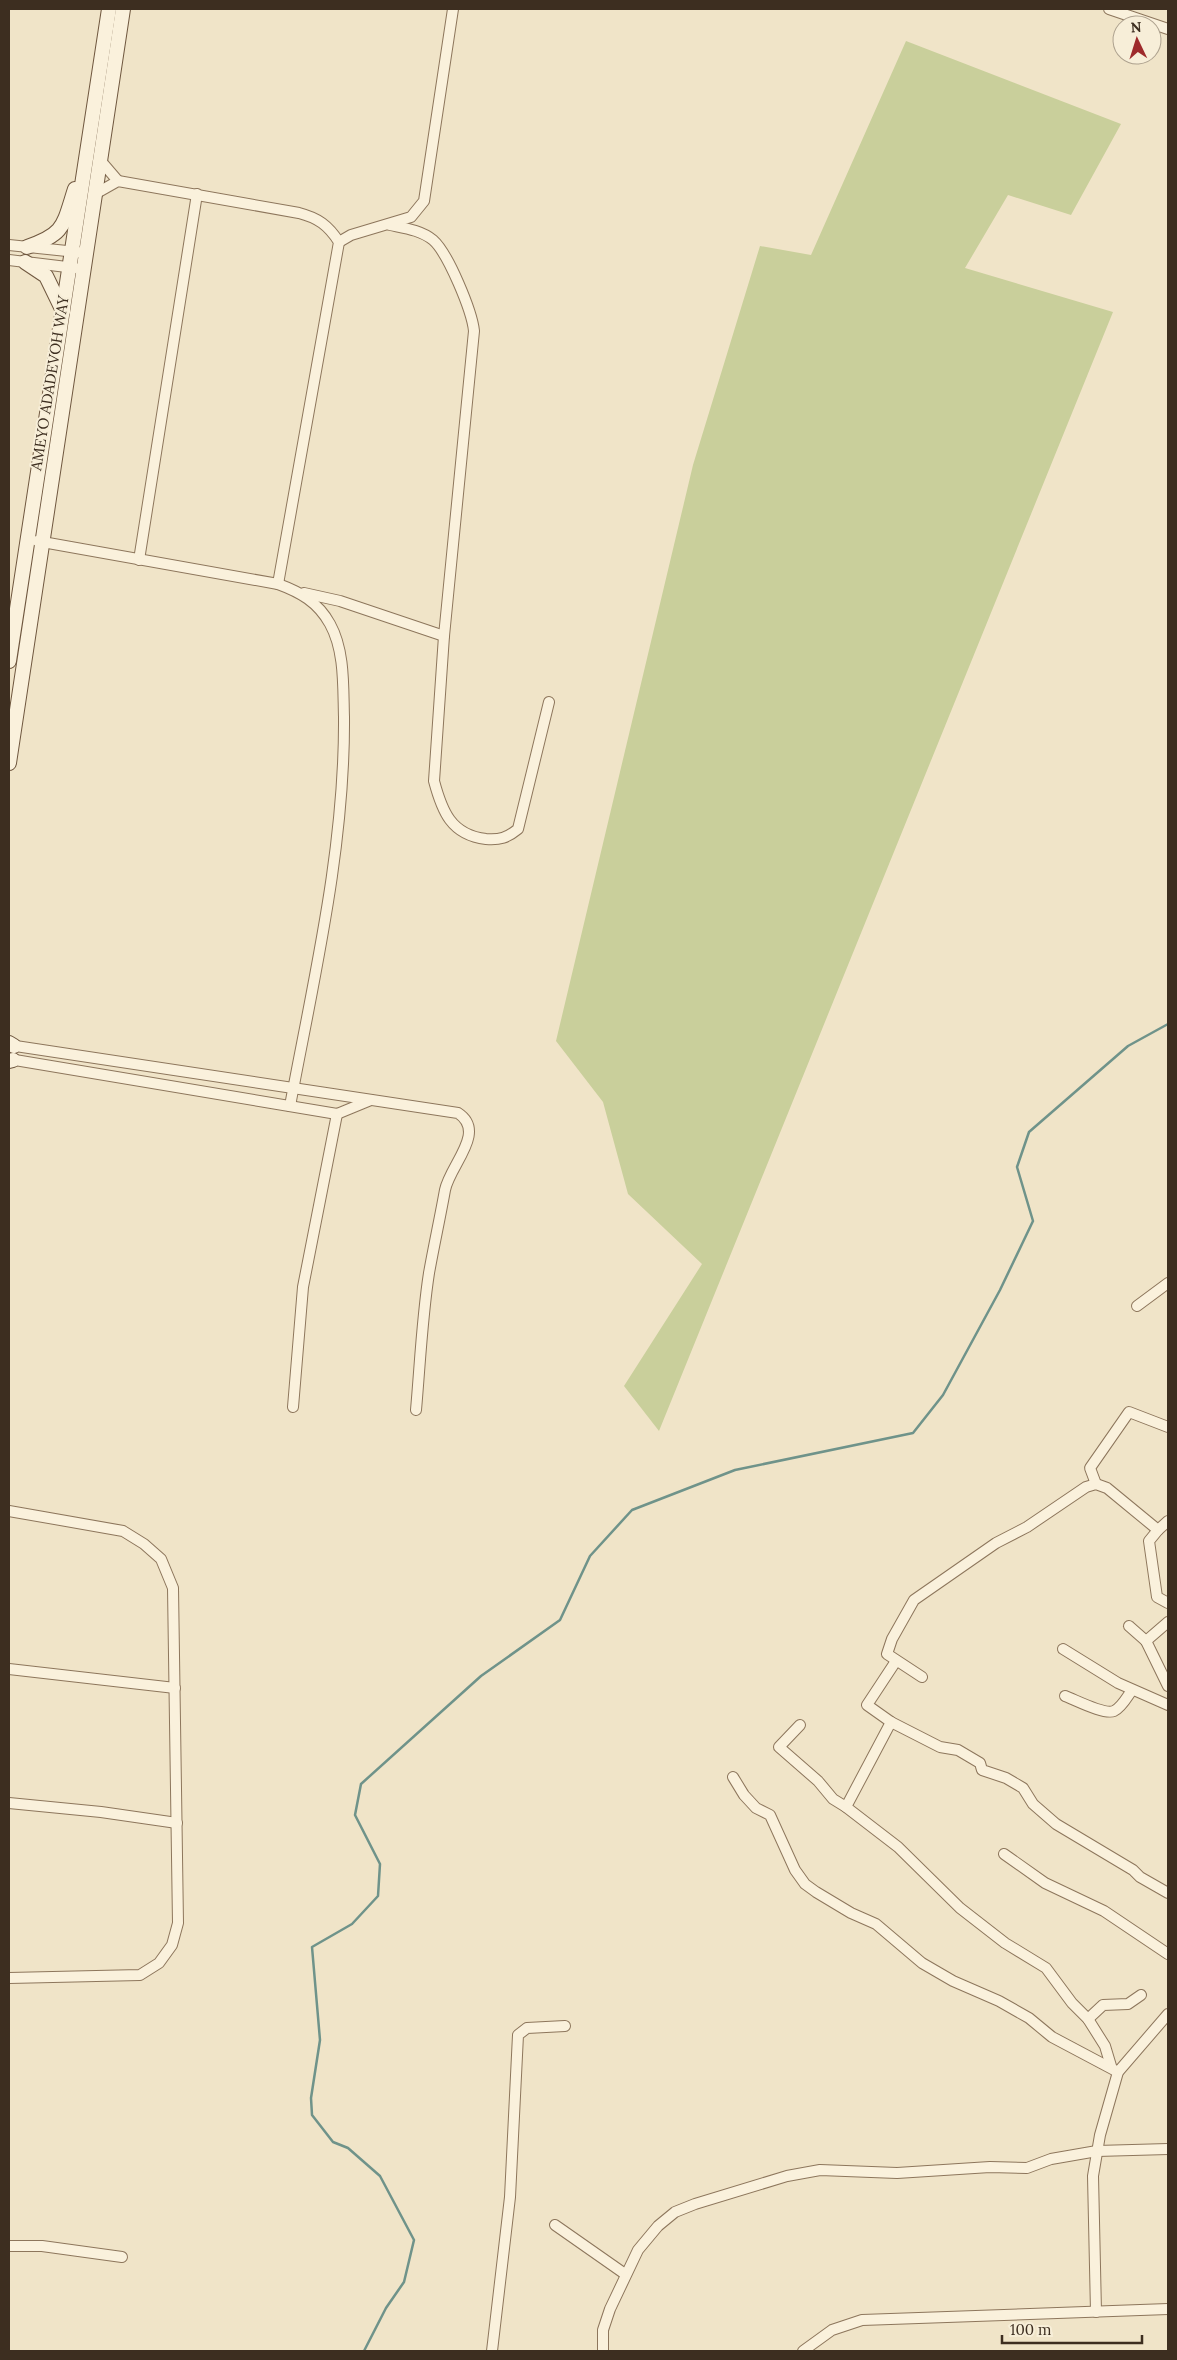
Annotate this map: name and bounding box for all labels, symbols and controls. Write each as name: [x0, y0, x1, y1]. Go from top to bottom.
north arrow: [1112, 15, 1162, 65]
text: N: [1130, 18, 1142, 36]
street label: AMEYO ADADEVOH WAY: [26, 293, 73, 473]
scale bar: [1002, 2312, 1142, 2344]
text: 100 m: [1010, 2320, 1051, 2339]

